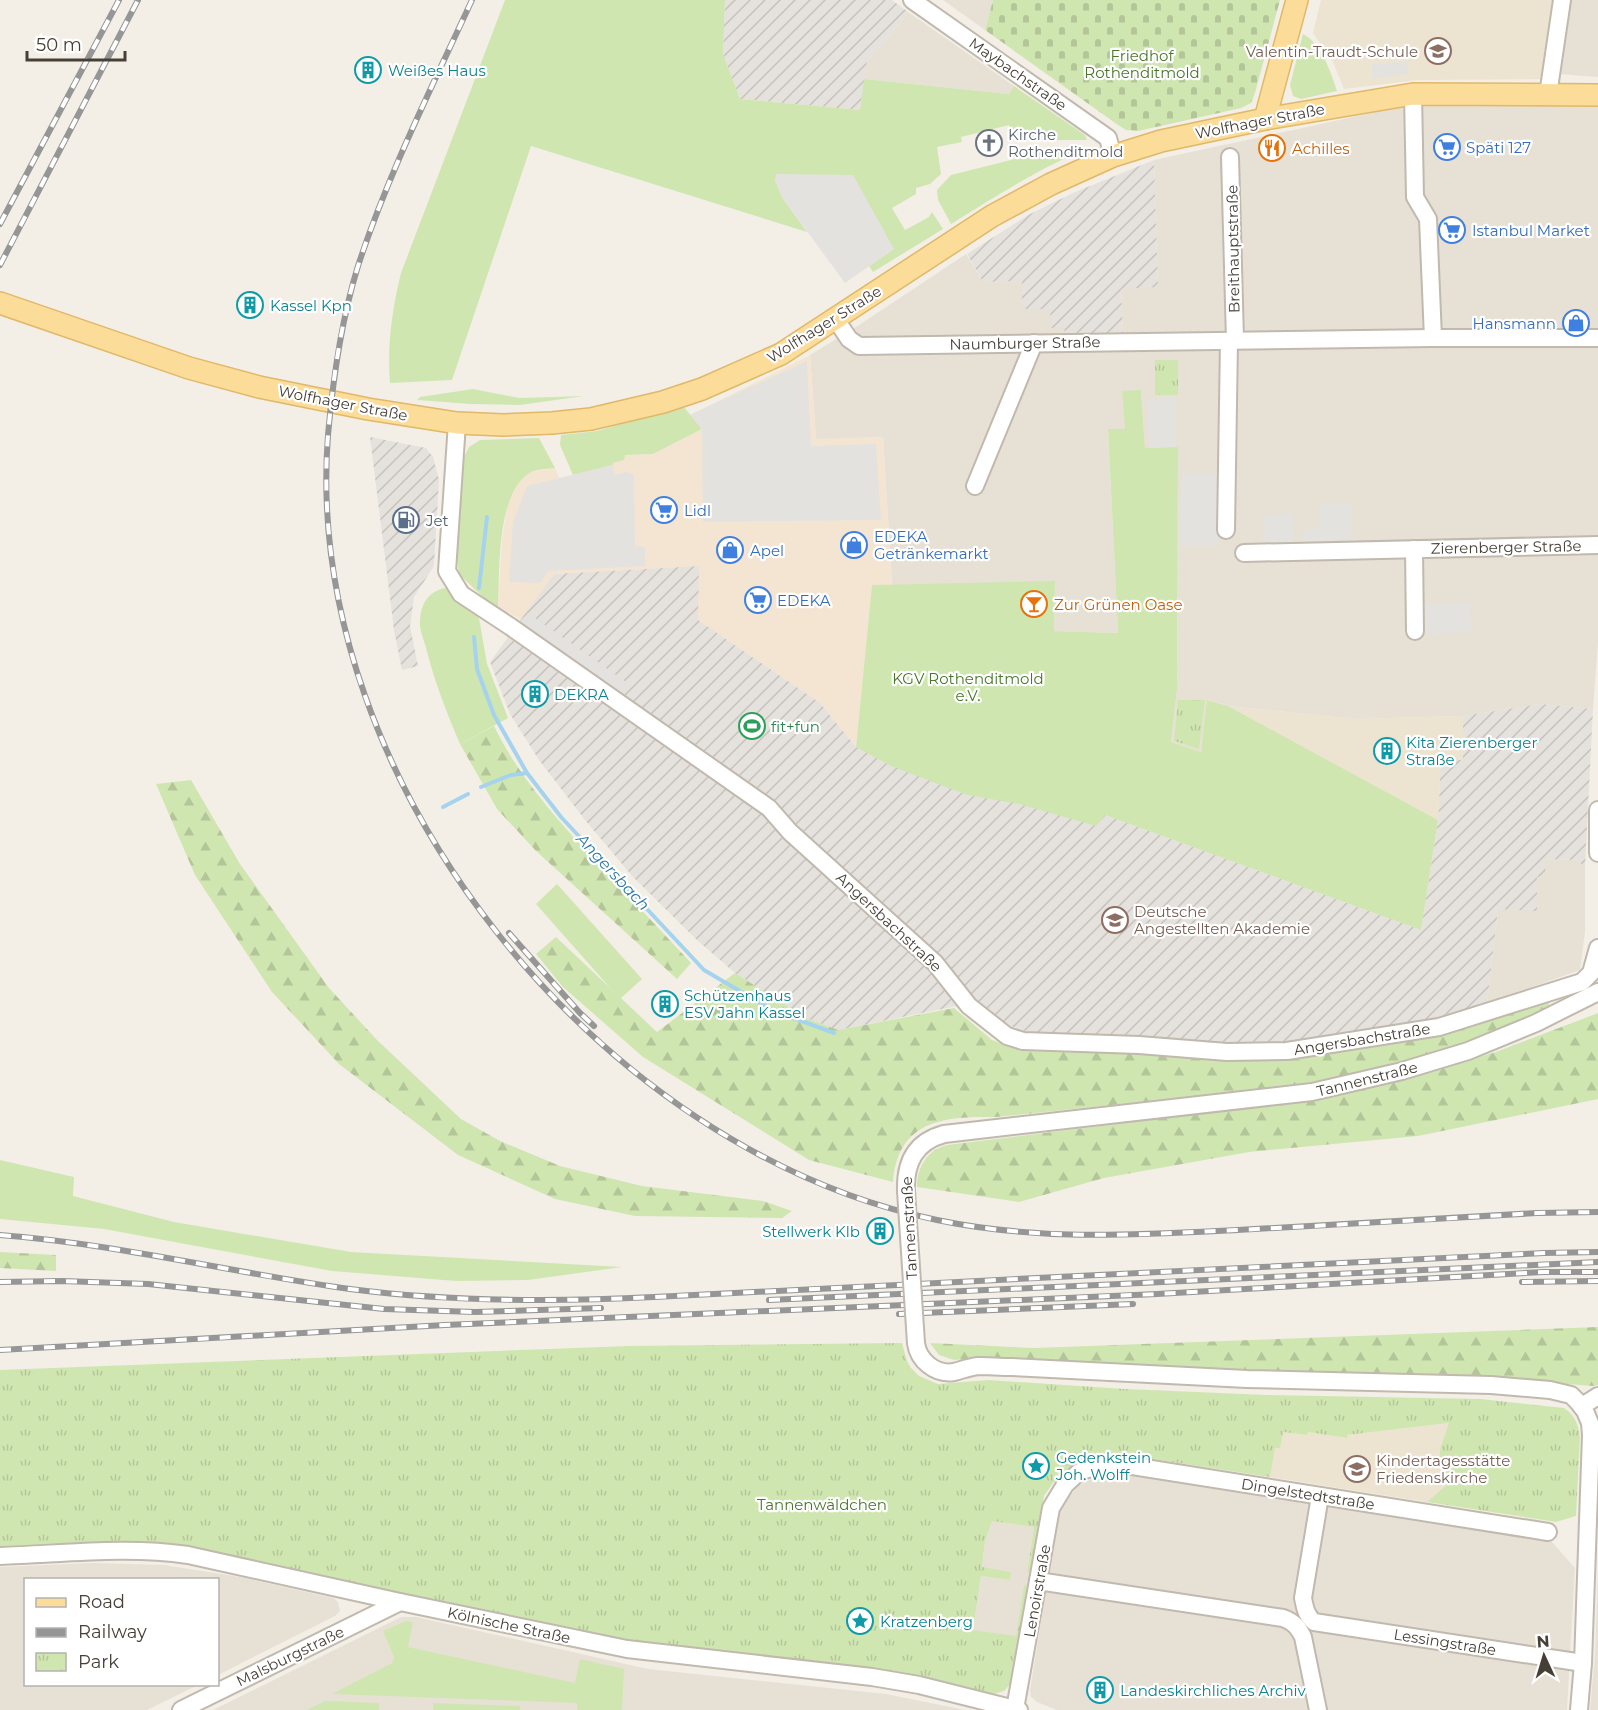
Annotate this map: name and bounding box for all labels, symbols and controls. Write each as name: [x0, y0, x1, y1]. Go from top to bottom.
scale bar: [27, 24, 124, 62]
street label: Maybachstraße: [965, 33, 1071, 115]
text: 50 m: [36, 34, 82, 56]
school or university icon: Valentin-Traudt-Schule: [1423, 36, 1453, 66]
place label: Valentin-Traudt-Schule: [1246, 42, 1418, 61]
park label: Friedhof Rothenditmold: [1084, 46, 1200, 82]
building icon: Weißes Haus: [353, 55, 383, 85]
place label: Weißes Haus: [388, 61, 486, 80]
street label: Wolfhager Straße: [1194, 99, 1326, 143]
place label: Kirche Rothenditmold: [1008, 125, 1123, 161]
church icon: Kirche Rothenditmold: [974, 128, 1004, 158]
supermarket icon: Späti 127: [1432, 132, 1462, 162]
restaurant icon: Achilles: [1257, 133, 1287, 163]
place label: Späti 127: [1466, 138, 1531, 157]
place label: Achilles: [1292, 139, 1350, 158]
street label: Breithauptstraße: [1222, 185, 1244, 313]
supermarket icon: Istanbul Market: [1437, 215, 1467, 245]
place label: Istanbul Market: [1472, 221, 1590, 240]
street label: Wolfhager Straße: [763, 281, 885, 367]
building icon: Kassel Kpn: [235, 290, 265, 320]
place label: Kassel Kpn: [270, 296, 352, 315]
shop icon: Hansmann: [1561, 308, 1591, 338]
place label: Hansmann: [1472, 314, 1556, 333]
street label: Naumburger Straße: [949, 332, 1101, 354]
street label: Wolfhager Straße: [277, 381, 409, 425]
supermarket icon: Lidl: [649, 495, 679, 525]
place label: Lidl: [684, 501, 711, 520]
fuel station icon: Jet: [391, 505, 421, 535]
place label: Jet: [425, 511, 449, 530]
place label: EDEKA Getränkemarkt: [874, 527, 989, 563]
shop icon: EDEKA Getränkemarkt: [839, 530, 869, 560]
shop icon: Apel: [715, 535, 745, 565]
street label: Zierenberger Straße: [1430, 536, 1582, 558]
place label: Apel: [750, 541, 784, 560]
supermarket icon: EDEKA: [743, 585, 773, 615]
bar icon: Zur Grünen Oase: [1019, 589, 1049, 619]
place label: EDEKA: [777, 591, 831, 610]
place label: Zur Grünen Oase: [1054, 595, 1182, 614]
park label: KGV Rothenditmold e.V.: [892, 669, 1044, 705]
building icon: DEKRA: [520, 679, 550, 709]
place label: DEKRA: [554, 685, 609, 704]
sports icon: fit+fun: [737, 711, 767, 741]
place label: fit+fun: [771, 717, 820, 736]
place label: Kita Zierenberger Straße: [1406, 733, 1537, 769]
building icon: Kita Zierenberger Straße: [1372, 736, 1402, 766]
water label: Angersbach: [572, 829, 654, 914]
street label: Angersbachstraße: [832, 868, 946, 976]
place label: Deutsche Angestellten Akademie: [1134, 902, 1310, 938]
school or university icon: Deutsche Angestellten Akademie: [1100, 905, 1130, 935]
place label: Schützenhaus ESV Jahn Kassel: [684, 986, 805, 1022]
building icon: Schützenhaus ESV Jahn Kassel: [650, 989, 680, 1019]
street label: Angersbachstraße: [1293, 1019, 1431, 1059]
street label: Tannenstraße: [1315, 1057, 1419, 1101]
street label: Tannenstraße: [897, 1176, 921, 1280]
building icon: Stellwerk Klb: [865, 1216, 895, 1246]
place label: Stellwerk Klb: [762, 1222, 860, 1241]
place label: Gedenkstein Joh. Wolff: [1055, 1448, 1151, 1484]
place icon: Gedenkstein Joh. Wolff: [1021, 1451, 1051, 1481]
place label: Kindertagesstätte Friedenskirche: [1376, 1451, 1510, 1487]
school or university icon: Kindertagesstätte Friedenskirche: [1342, 1454, 1372, 1484]
street label: Dingelstedtstraße: [1240, 1474, 1376, 1514]
park label: Tannenwäldchen: [757, 1495, 887, 1514]
street label: Lenoirstraße: [1019, 1543, 1055, 1639]
legend: [24, 1578, 219, 1686]
text: Road: [78, 1591, 125, 1613]
street label: Kölnische Straße: [446, 1603, 572, 1647]
place icon: Kratzenberg: [845, 1606, 875, 1636]
place label: Kratzenberg: [880, 1612, 973, 1631]
text: Railway: [78, 1621, 147, 1643]
street label: Malsburgstraße: [233, 1622, 347, 1690]
street label: Lessingstraße: [1392, 1625, 1498, 1659]
north arrow: [1514, 1626, 1574, 1686]
text: N: [1536, 1632, 1550, 1651]
text: Park: [78, 1651, 119, 1673]
building icon: Landeskirchliches Archiv: [1085, 1675, 1115, 1705]
place label: Landeskirchliches Archiv: [1120, 1681, 1307, 1700]

